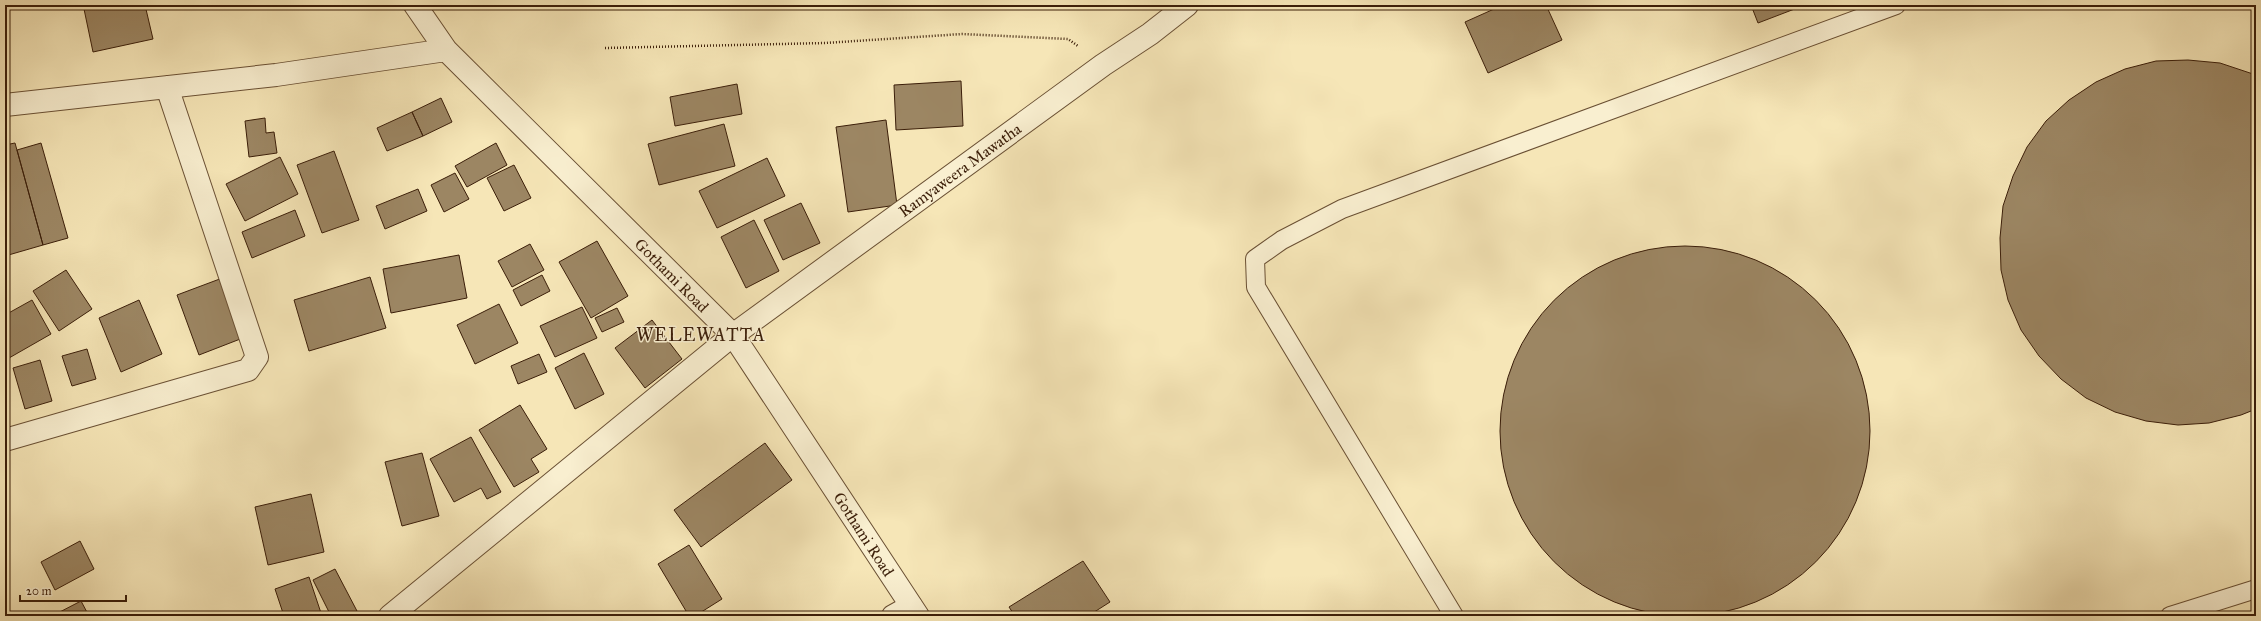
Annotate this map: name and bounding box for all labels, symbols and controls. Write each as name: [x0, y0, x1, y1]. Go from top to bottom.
street label: Ramyaweera Mawatha: [895, 119, 1025, 221]
street label: Gothami Road: [631, 234, 713, 316]
district label: WELEWATTA: [636, 324, 766, 346]
street label: Gothami Road: [829, 489, 898, 580]
scale bar: [20, 577, 126, 603]
text: 20 m: [26, 584, 52, 598]

